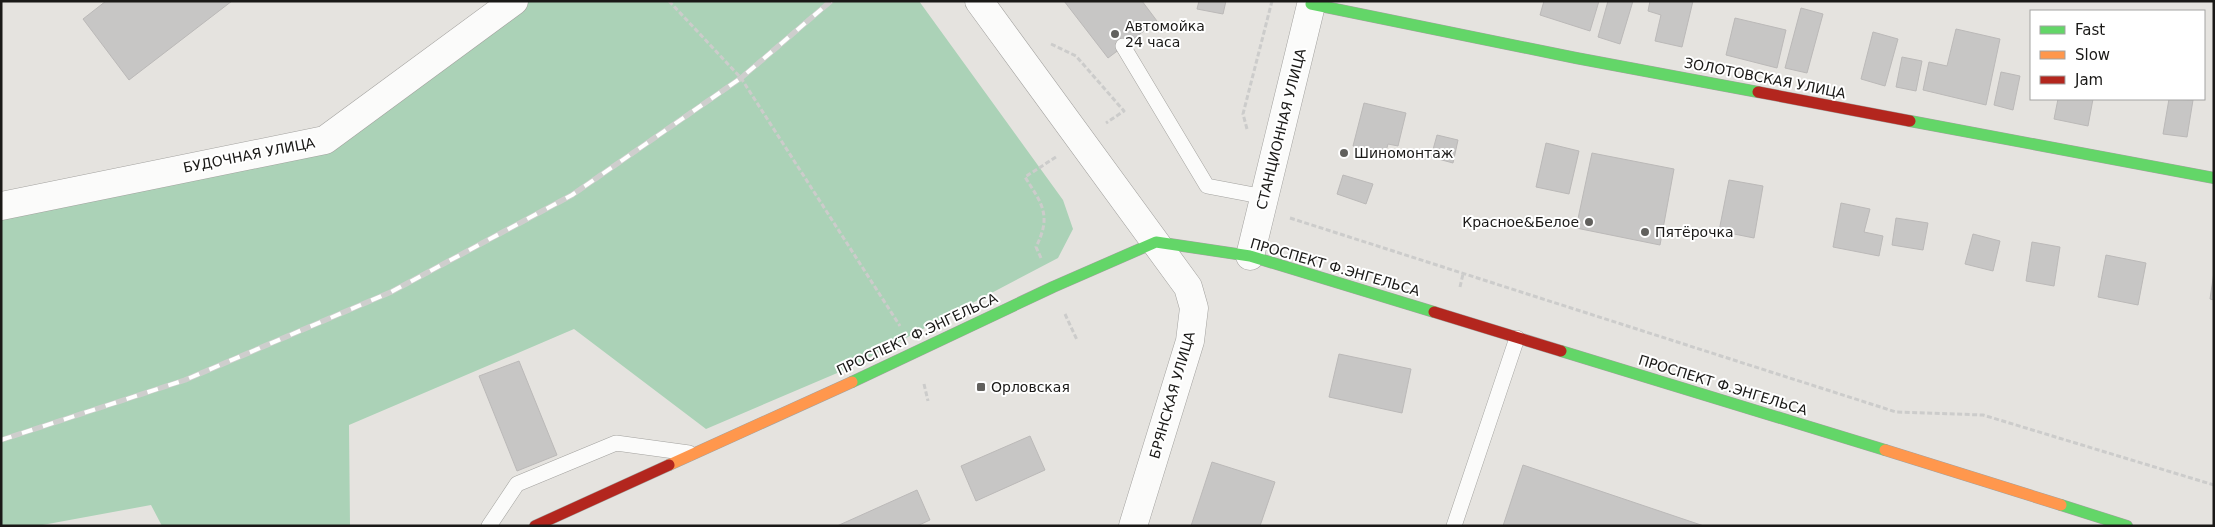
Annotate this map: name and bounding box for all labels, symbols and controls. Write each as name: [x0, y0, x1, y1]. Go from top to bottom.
legend: [2030, 10, 2205, 100]
place label: Автомойка 24 часа: [1125, 18, 1205, 50]
text: Fast: [2075, 21, 2105, 39]
marker: Автомойка 24 часа: [1109, 28, 1121, 40]
street label: СТАНЦИОННАЯ УЛИЦА: [1253, 46, 1309, 211]
text: Slow: [2075, 46, 2110, 64]
street label: ЗОЛОТОВСКАЯ УЛИЦА: [1683, 54, 1848, 102]
text: Jam: [2074, 71, 2103, 89]
street label: БУДОЧНАЯ УЛИЦА: [182, 134, 317, 176]
place label: Шиномонтаж: [1354, 145, 1454, 161]
marker: Шиномонтаж: [1338, 147, 1350, 159]
place label: Красное&Белое: [1462, 214, 1579, 230]
marker: Красное&Белое: [1583, 216, 1595, 228]
place label: Пятёрочка: [1655, 224, 1733, 240]
marker: Пятёрочка: [1639, 226, 1651, 238]
street label: ПРОСПЕКТ Ф.ЭНГЕЛЬСА: [1248, 235, 1422, 299]
street label: ПРОСПЕКТ Ф.ЭНГЕЛЬСА: [834, 289, 1000, 378]
street label: БРЯНСКАЯ УЛИЦА: [1146, 329, 1198, 461]
street label: ПРОСПЕКТ Ф.ЭНГЕЛЬСА: [1637, 352, 1810, 418]
place label: Орловская: [991, 379, 1070, 395]
marker: Орловская: [975, 381, 987, 393]

